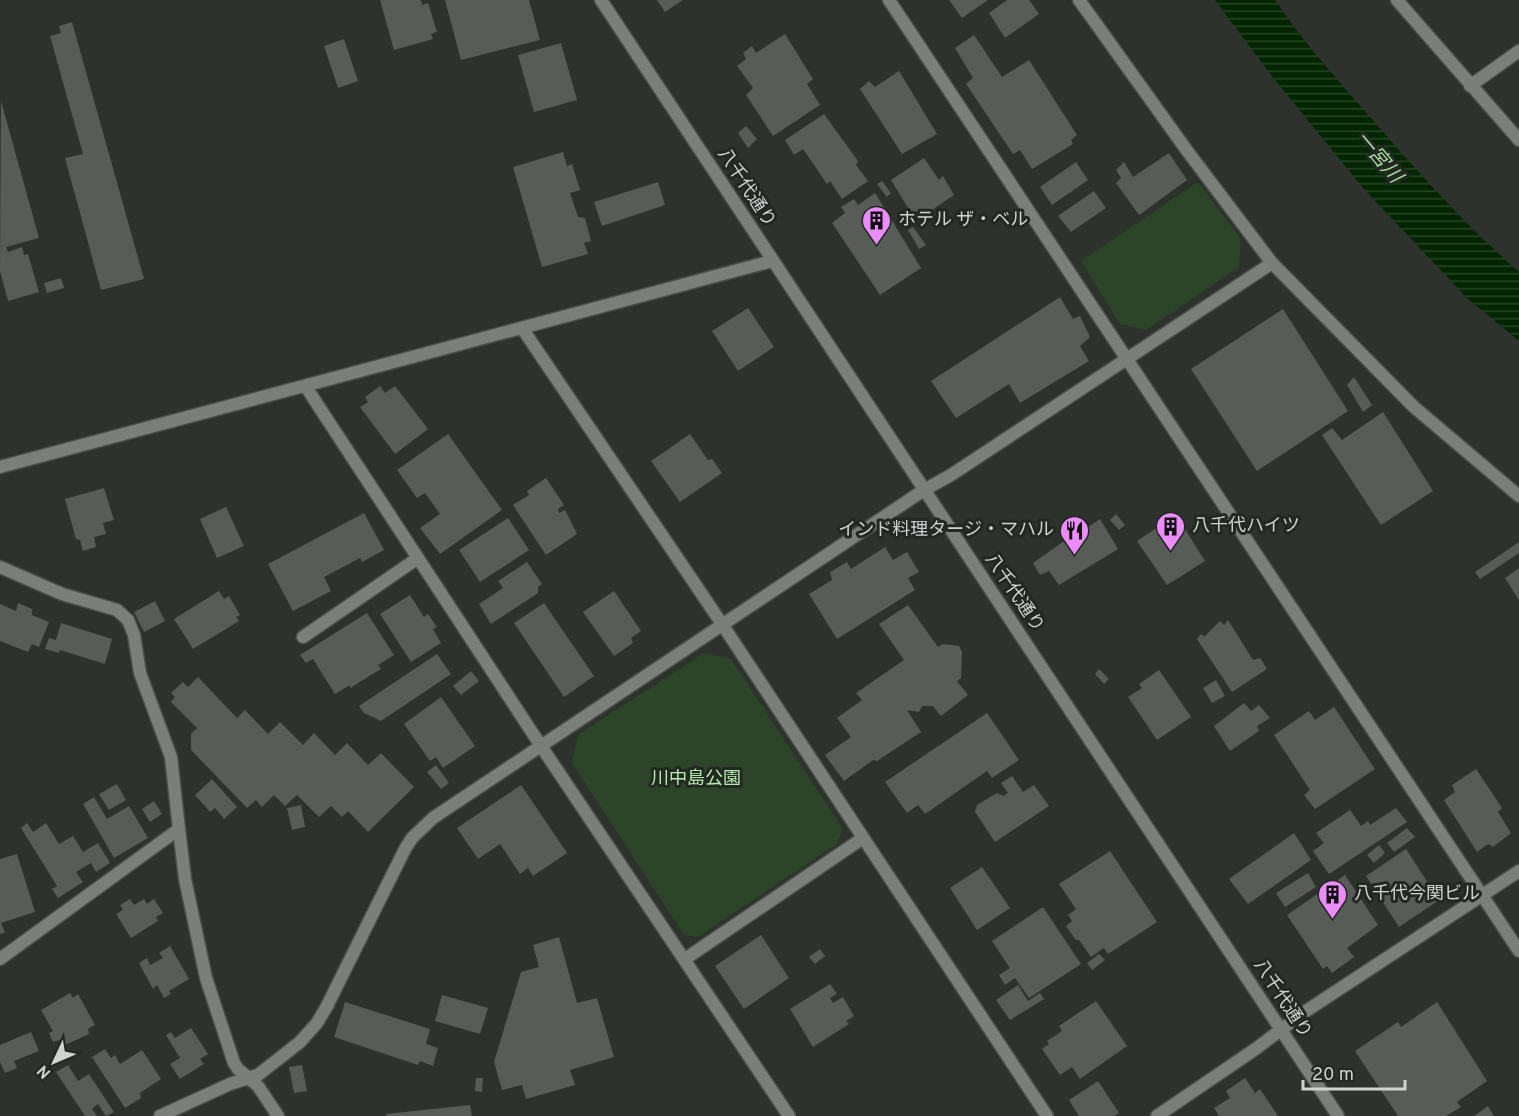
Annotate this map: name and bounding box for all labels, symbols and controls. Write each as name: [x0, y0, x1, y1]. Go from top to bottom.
water label: 一宮川: [1349, 127, 1409, 191]
street label: 八千代通り: [712, 144, 780, 232]
building icon: ホテル ザ・ベル: [861, 204, 893, 246]
place label: ホテル ザ・ベル: [898, 209, 1028, 232]
building icon: 八千代ハイツ: [1155, 510, 1187, 552]
restaurant icon: インド料理タージ・マハル: [1059, 514, 1091, 556]
place label: 八千代ハイツ: [1192, 515, 1300, 538]
place label: インド料理タージ・マハル: [838, 519, 1054, 542]
street label: 八千代通り: [979, 549, 1049, 637]
park label: 川中島公園: [651, 768, 741, 791]
building icon: 八千代今関ビル: [1317, 878, 1349, 920]
place label: 八千代今関ビル: [1354, 883, 1480, 906]
street label: 八千代通り: [1248, 955, 1316, 1043]
north arrow: [24, 1032, 84, 1092]
scale bar: [1303, 1053, 1405, 1091]
text: N: [33, 1060, 56, 1082]
text: 20 m: [1312, 1064, 1354, 1087]

